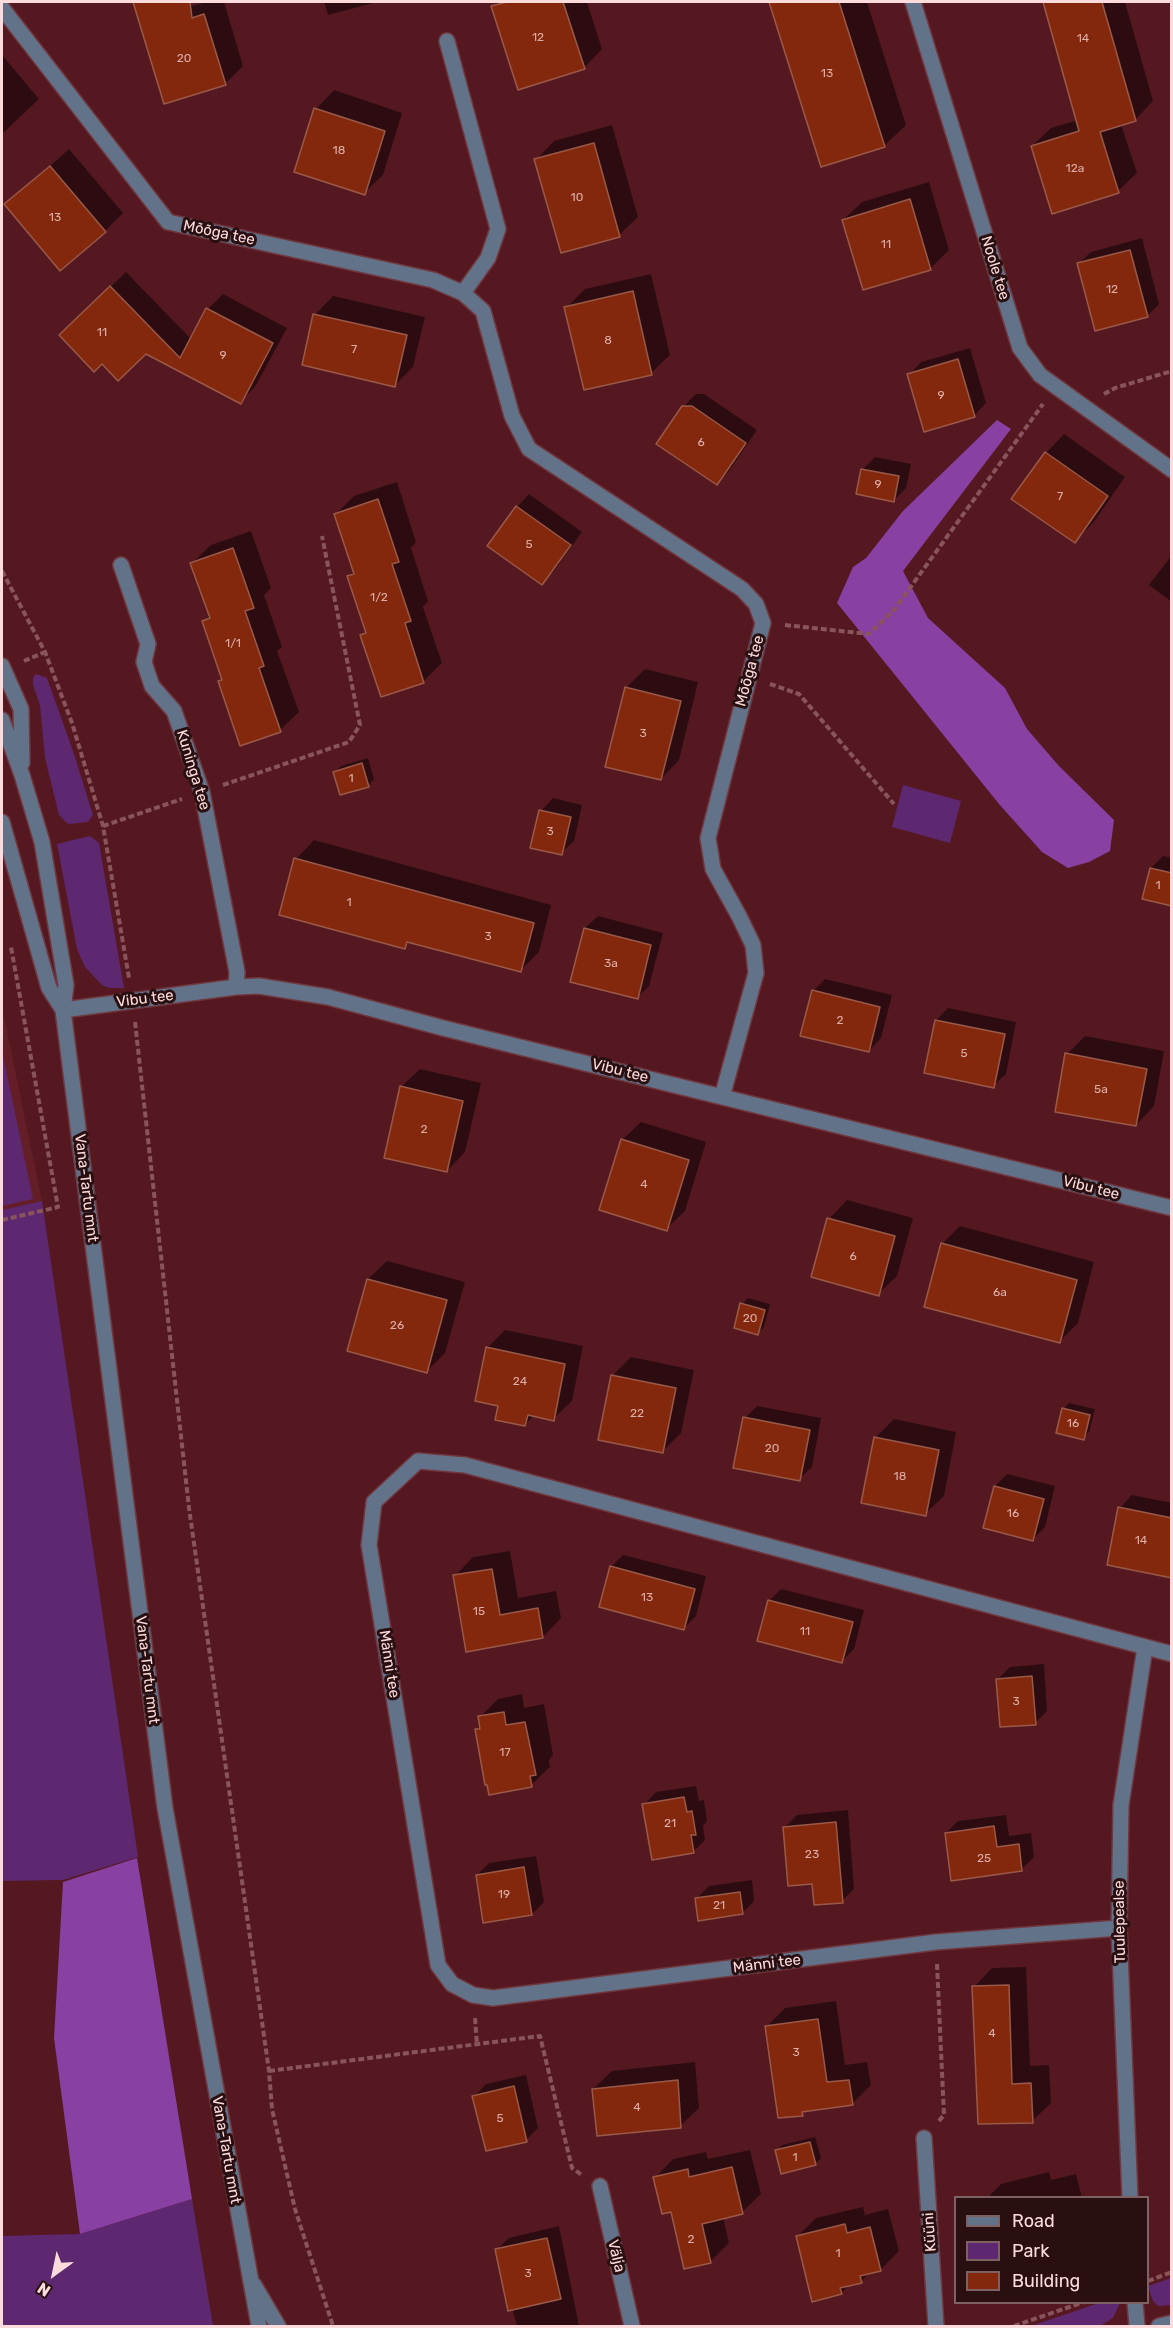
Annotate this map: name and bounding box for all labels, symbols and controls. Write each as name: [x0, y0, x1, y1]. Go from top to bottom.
house number: 12: [532, 31, 544, 45]
house number: 14: [1077, 32, 1089, 46]
house number: 20: [177, 52, 191, 66]
house number: 13: [821, 67, 833, 81]
house number: 18: [333, 144, 345, 158]
house number: 12a: [1066, 162, 1084, 176]
house number: 10: [571, 191, 583, 205]
house number: 13: [49, 211, 61, 225]
street label: Mõõga tee: [182, 217, 256, 249]
street label: Noole tee: [977, 234, 1013, 302]
house number: 11: [881, 238, 891, 252]
house number: 12: [1106, 283, 1118, 297]
house number: 11: [97, 326, 107, 340]
house number: 8: [604, 334, 612, 348]
house number: 7: [351, 343, 357, 357]
house number: 9: [219, 349, 227, 363]
house number: 9: [937, 389, 945, 403]
house number: 6: [697, 436, 705, 450]
house number: 9: [874, 478, 882, 492]
house number: 7: [1057, 490, 1063, 504]
house number: 5: [525, 538, 533, 552]
house number: 1/2: [370, 591, 388, 605]
street label: Mõõga tee: [732, 634, 768, 708]
house number: 1/1: [225, 637, 241, 651]
house number: 3: [639, 727, 647, 741]
street label: Kuninga tee: [172, 728, 214, 812]
house number: 1: [348, 772, 354, 786]
house number: 3: [546, 825, 554, 839]
house number: 1: [1155, 879, 1161, 893]
house number: 1: [346, 896, 352, 910]
house number: 3: [484, 930, 492, 944]
house number: 3a: [604, 957, 618, 971]
street label: Vibu tee: [115, 987, 175, 1011]
house number: 2: [836, 1014, 844, 1028]
house number: 5: [960, 1047, 968, 1061]
street label: Vibu tee: [590, 1055, 650, 1087]
house number: 5a: [1094, 1083, 1108, 1097]
house number: 2: [420, 1123, 428, 1137]
street label: Vana-Tartu mnt: [70, 1133, 102, 1243]
street label: Vibu tee: [1061, 1172, 1121, 1204]
house number: 4: [640, 1178, 648, 1192]
house number: 6: [849, 1250, 857, 1264]
house number: 6a: [993, 1286, 1007, 1300]
house number: 20: [743, 1312, 757, 1326]
house number: 26: [390, 1319, 404, 1333]
house number: 24: [513, 1375, 527, 1389]
house number: 22: [630, 1407, 644, 1421]
house number: 16: [1067, 1417, 1079, 1431]
house number: 20: [765, 1442, 779, 1456]
house number: 18: [894, 1470, 906, 1484]
house number: 16: [1007, 1507, 1019, 1521]
house number: 14: [1135, 1534, 1147, 1548]
house number: 13: [641, 1591, 653, 1605]
house number: 15: [473, 1605, 485, 1619]
street label: Vana-Tartu mnt: [131, 1615, 163, 1725]
house number: 11: [800, 1625, 810, 1639]
street label: Männi tee: [375, 1629, 403, 1699]
house number: 3: [1012, 1695, 1020, 1709]
house number: 17: [499, 1746, 511, 1760]
house number: 21: [664, 1817, 676, 1831]
house number: 23: [805, 1848, 819, 1862]
house number: 25: [977, 1852, 991, 1866]
street label: Tuulepealse: [1110, 1880, 1130, 1964]
house number: 19: [498, 1888, 510, 1902]
house number: 21: [713, 1899, 725, 1913]
street label: Männi tee: [732, 1951, 802, 1977]
house number: 4: [988, 2027, 996, 2041]
house number: 3: [792, 2046, 800, 2060]
street label: Vana-Tartu mnt: [208, 2095, 244, 2205]
house number: 4: [633, 2101, 641, 2115]
house number: 5: [496, 2112, 504, 2126]
house number: 1: [792, 2151, 798, 2165]
legend: [954, 2196, 1149, 2304]
text: Road: [1012, 2210, 1055, 2232]
street label: Küüni: [920, 2212, 940, 2252]
house number: 2: [687, 2233, 695, 2247]
street label: Välja: [604, 2238, 628, 2274]
text: Park: [1012, 2240, 1049, 2262]
north arrow: [24, 2244, 84, 2304]
house number: 1: [835, 2247, 841, 2261]
house number: 3: [524, 2267, 532, 2281]
text: Building: [1012, 2270, 1080, 2292]
text: N: [34, 2278, 54, 2301]

